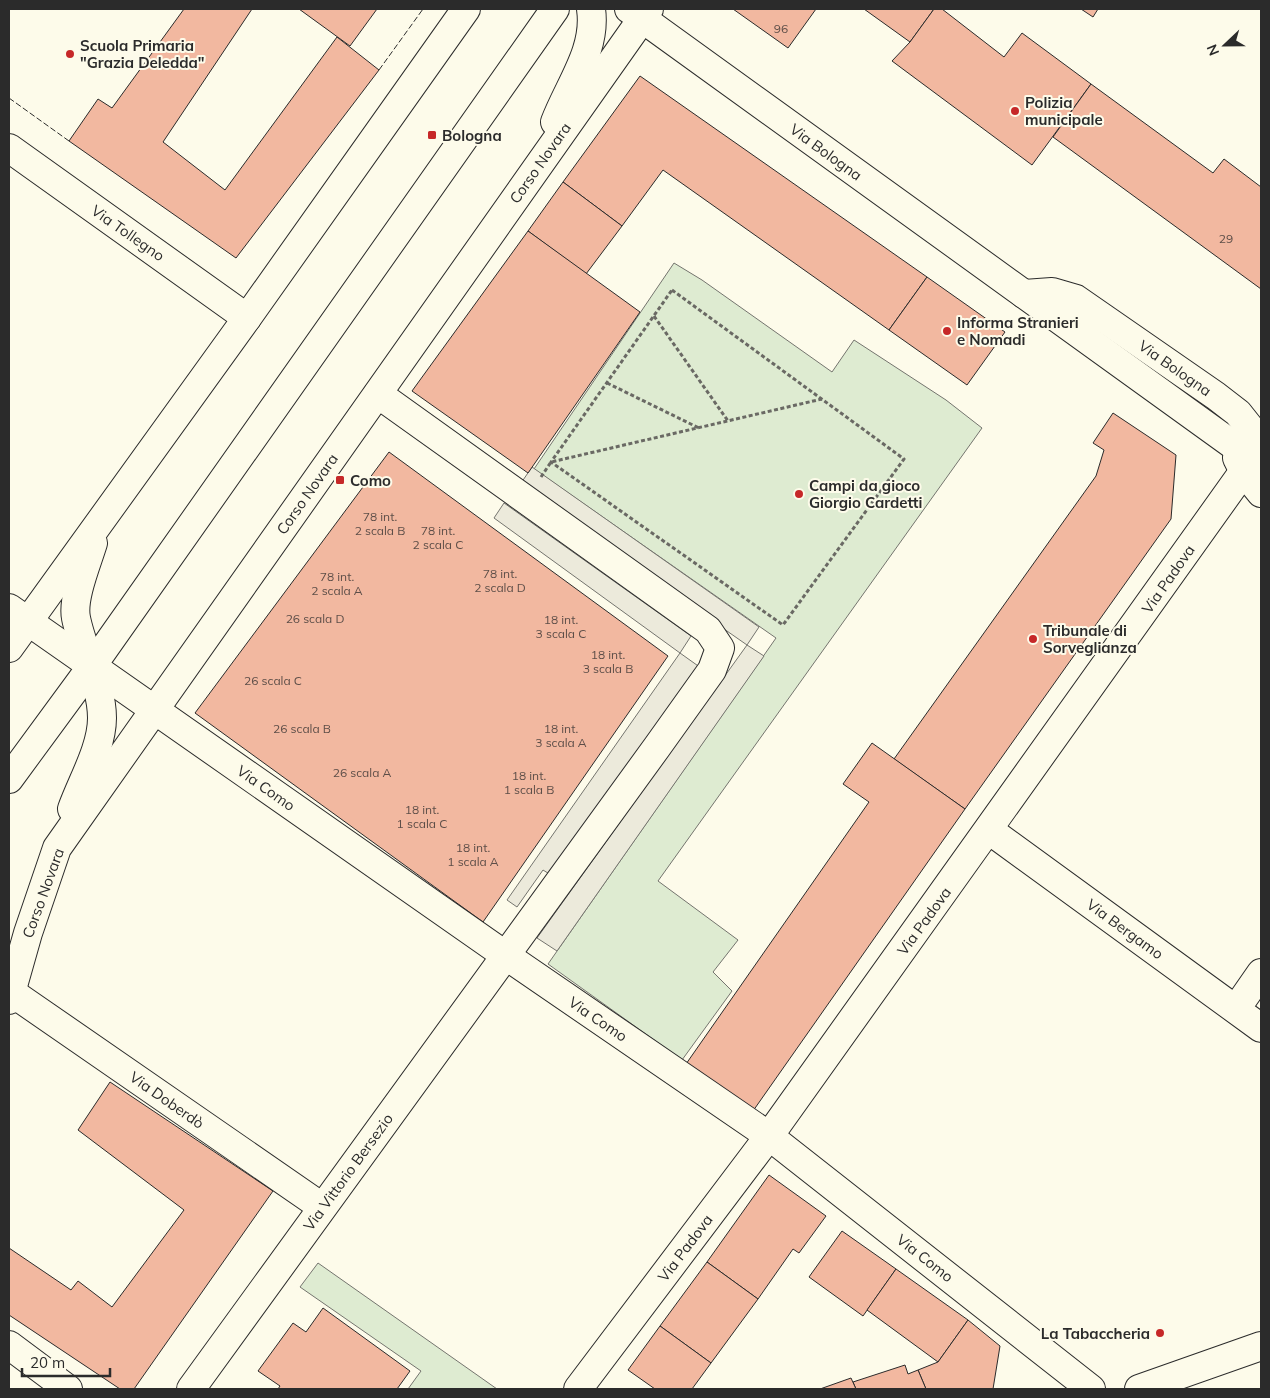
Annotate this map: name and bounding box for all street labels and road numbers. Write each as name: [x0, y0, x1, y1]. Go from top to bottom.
street label: Corso Novara: [505, 119, 575, 207]
street label: Via Bologna: [786, 119, 866, 185]
street label: Via Tollegno: [88, 201, 168, 265]
street label: Via Bologna: [1135, 336, 1215, 400]
street label: Corso Novara: [272, 450, 342, 538]
street label: Via Padova: [1137, 541, 1199, 617]
street label: Via Como: [233, 761, 299, 815]
street label: Corso Novara: [18, 845, 68, 941]
street label: Via Padova: [893, 883, 955, 959]
street label: Via Bergamo: [1083, 895, 1167, 963]
street label: Via Como: [565, 992, 631, 1046]
street label: Via Doberdò: [126, 1067, 208, 1133]
street label: Via Vittorio Bersezio: [299, 1110, 397, 1234]
street label: Via Padova: [653, 1210, 717, 1286]
street label: Via Como: [893, 1230, 957, 1286]

